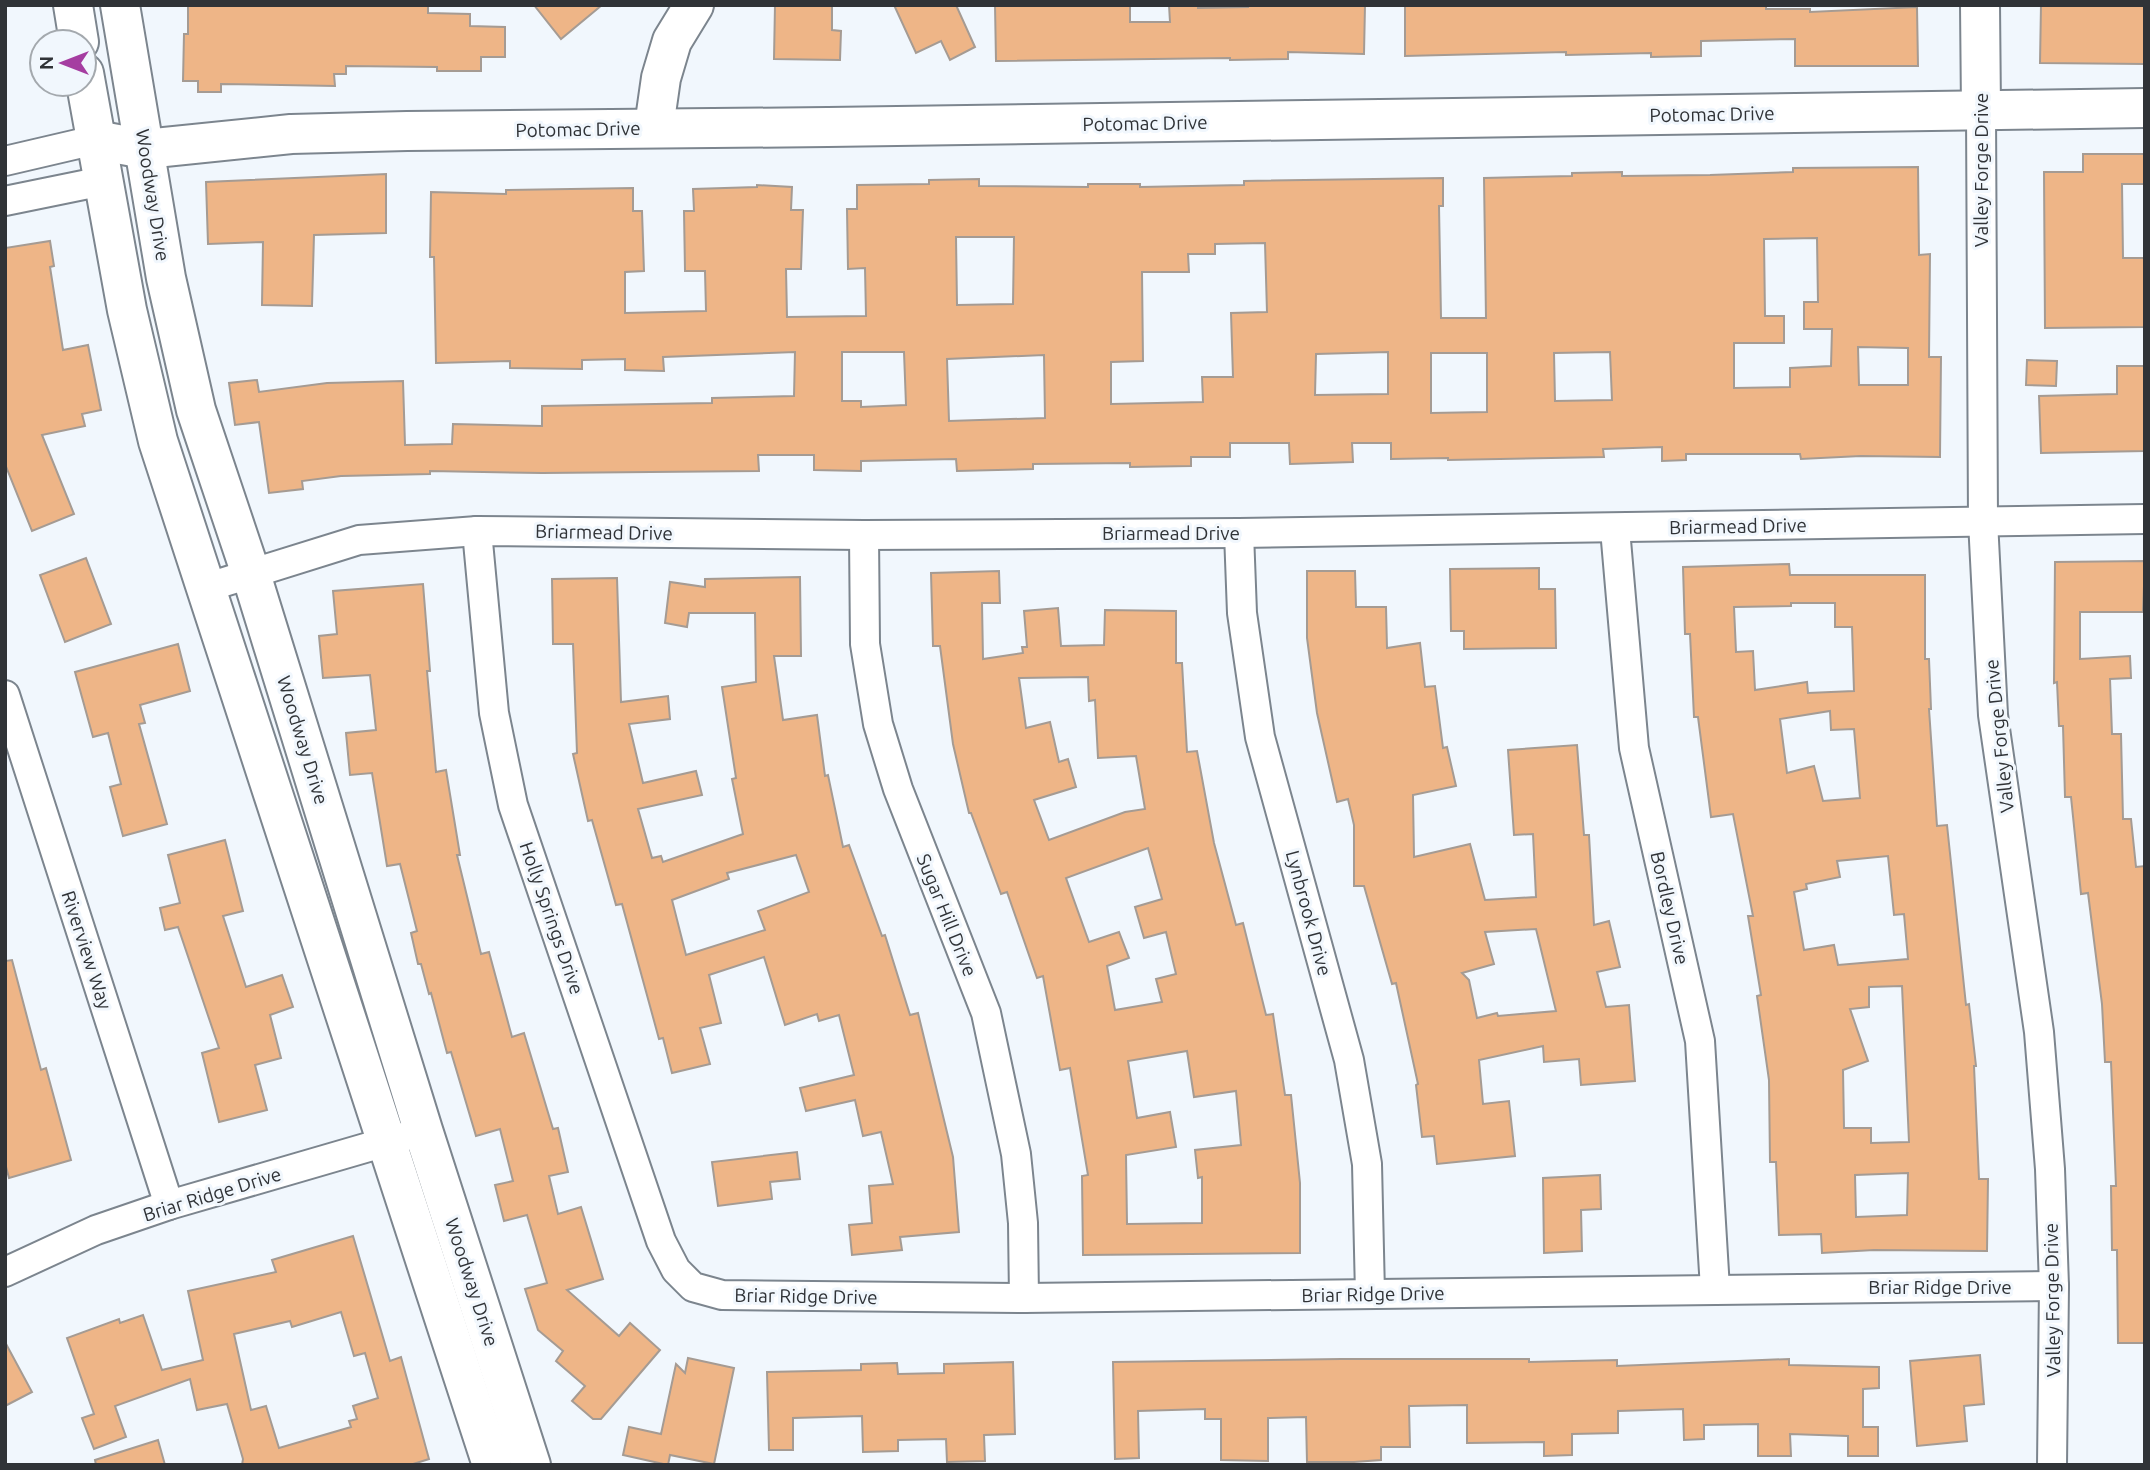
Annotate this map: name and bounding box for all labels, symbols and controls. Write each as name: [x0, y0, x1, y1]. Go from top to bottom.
north arrow: [28, 28, 98, 98]
text: N: [35, 56, 57, 70]
street label: Valley Forge Drive: [1970, 93, 1992, 247]
street label: Potomac Drive: [1649, 102, 1775, 126]
street label: Potomac Drive: [1082, 111, 1208, 135]
street label: Potomac Drive: [515, 117, 641, 141]
street label: Woodway Drive: [132, 127, 174, 263]
street label: Briarmead Drive: [1669, 514, 1807, 538]
street label: Briarmead Drive: [535, 520, 673, 544]
street label: Briarmead Drive: [1102, 522, 1240, 544]
street label: Valley Forge Drive: [1980, 658, 2018, 814]
street label: Woodway Drive: [273, 673, 333, 807]
street label: Holly Springs Drive: [516, 839, 588, 997]
street label: Lynbrook Drive: [1282, 848, 1336, 978]
street label: Bordley Drive: [1646, 849, 1694, 967]
street label: Sugar Hill Drive: [912, 851, 982, 979]
street label: Riverview Way: [57, 888, 117, 1012]
street label: Briar Ridge Drive: [140, 1163, 284, 1225]
street label: Woodway Drive: [441, 1215, 503, 1349]
street label: Valley Forge Drive: [2040, 1223, 2064, 1377]
street label: Briar Ridge Drive: [1868, 1276, 2012, 1298]
street label: Briar Ridge Drive: [1301, 1282, 1445, 1306]
street label: Briar Ridge Drive: [734, 1284, 878, 1308]

